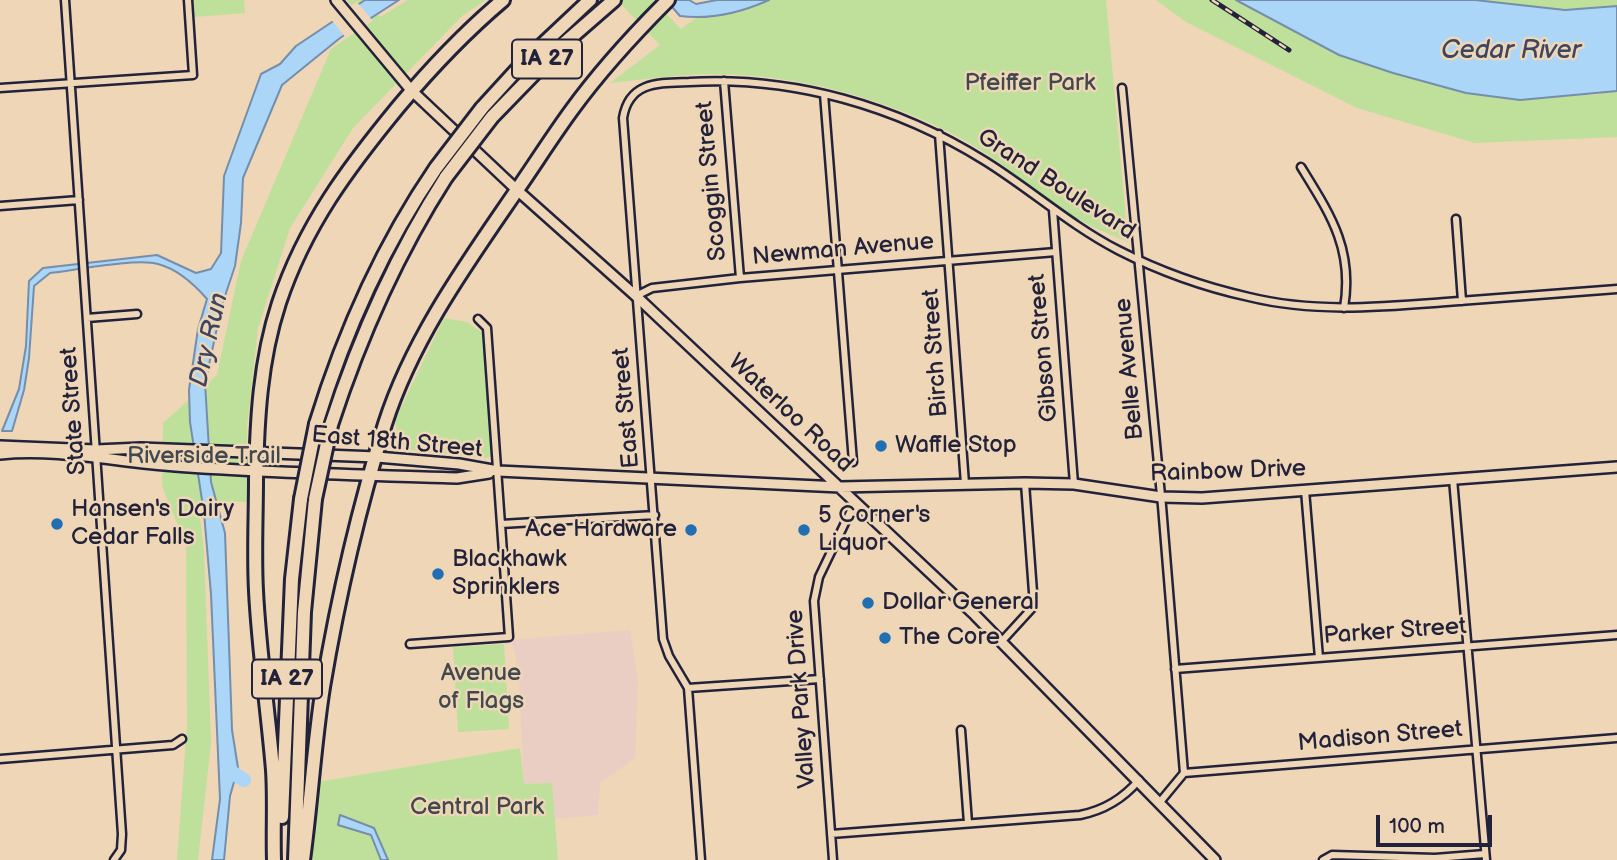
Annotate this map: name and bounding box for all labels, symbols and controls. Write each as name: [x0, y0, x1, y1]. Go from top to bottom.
water label: Cedar River: [1441, 35, 1581, 67]
road number: IA 27: [512, 40, 582, 78]
park label: Pfeiffer Park: [964, 70, 1096, 98]
street label: Scoggin Street: [691, 100, 733, 262]
street label: Grand Boulevard: [971, 123, 1141, 247]
street label: Newman Avenue: [751, 228, 935, 272]
street label: Gibson Street: [1023, 273, 1065, 423]
street label: Birch Street: [917, 288, 955, 418]
water label: Dry Run: [184, 290, 236, 390]
street label: Belle Avenue: [1109, 297, 1151, 441]
street label: State Street: [55, 346, 93, 476]
street label: East Street: [607, 346, 647, 470]
street label: Waterloo Road: [721, 349, 859, 479]
street label: East 18th Street: [310, 421, 484, 465]
place label: Waffle Stop: [895, 432, 1017, 460]
marker: Waffle Stop: [873, 438, 889, 454]
park label: Riverside Trail: [127, 443, 281, 471]
street label: Rainbow Drive: [1150, 455, 1306, 489]
place label: Hansen's Dairy Cedar Falls: [71, 496, 234, 552]
place label: 5 Corner's Liquor: [818, 502, 930, 558]
marker: Hansen's Dairy Cedar Falls: [49, 516, 65, 532]
place label: Ace Hardware: [525, 516, 677, 544]
marker: Ace Hardware: [683, 522, 699, 538]
marker: 5 Corner's Liquor: [796, 522, 812, 538]
place label: Blackhawk Sprinklers: [452, 546, 566, 602]
marker: Blackhawk Sprinklers: [430, 566, 446, 582]
place label: Dollar General: [882, 589, 1039, 617]
marker: Dollar General: [860, 595, 876, 611]
street label: Valley Park Drive: [781, 608, 823, 790]
street label: Parker Street: [1323, 613, 1467, 651]
place label: The Core: [899, 624, 1000, 652]
marker: The Core: [877, 630, 893, 646]
road number: IA 27: [252, 660, 322, 698]
park label: Avenue of Flags: [438, 660, 524, 716]
street label: Madison Street: [1297, 715, 1463, 759]
park label: Central Park: [410, 794, 544, 822]
scale bar: [1379, 800, 1494, 844]
text: 100 m: [1389, 814, 1445, 839]

